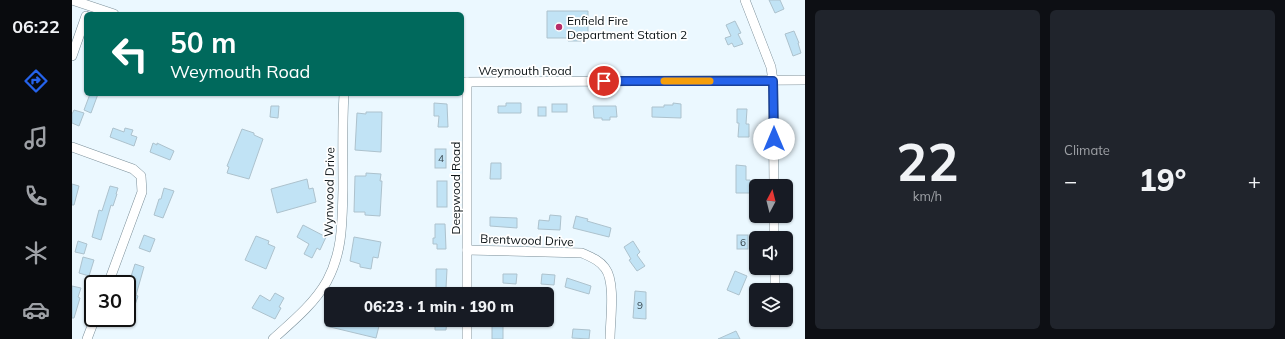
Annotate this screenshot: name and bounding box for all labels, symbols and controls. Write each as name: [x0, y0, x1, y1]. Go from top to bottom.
place label: Enfield Fire Department Station 2: [567, 13, 687, 42]
text: 06:22: [12, 15, 60, 38]
marker: Enfield Fire Department Station 2: [554, 22, 564, 32]
text: 50 m: [170, 25, 236, 60]
icon: left: [104, 28, 156, 80]
text: Weymouth Road: [170, 60, 310, 83]
street label: Weymouth Road: [478, 63, 572, 78]
pin: [587, 64, 621, 98]
icon: directions: [22, 67, 50, 95]
icon: arrive: [593, 70, 615, 92]
position arrow: [753, 118, 795, 160]
icon: music: [22, 124, 50, 152]
text: 22: [896, 129, 959, 194]
street label: Deepwood Road: [448, 142, 463, 234]
text: Climate: [1064, 142, 1110, 158]
street label: Wynwood Drive: [321, 147, 337, 237]
house number: 4: [438, 152, 444, 165]
text: 19°: [1139, 161, 1186, 199]
text: −: [1064, 167, 1077, 195]
text: +: [1248, 167, 1261, 195]
north arrow: [749, 179, 793, 223]
map controls: [749, 179, 793, 327]
icon: phone: [22, 182, 50, 210]
text: km/h: [913, 188, 942, 204]
street label: Brentwood Drive: [480, 231, 574, 249]
button: sound: [749, 231, 793, 275]
house number: 6: [740, 236, 746, 249]
icon: climate: [22, 239, 50, 267]
speed limit sign: 30: [84, 275, 136, 327]
button: layers: [749, 283, 793, 327]
icon: car: [22, 296, 50, 324]
text: 06:23 · 1 min · 190 m: [364, 297, 514, 316]
house number: 9: [637, 299, 643, 312]

